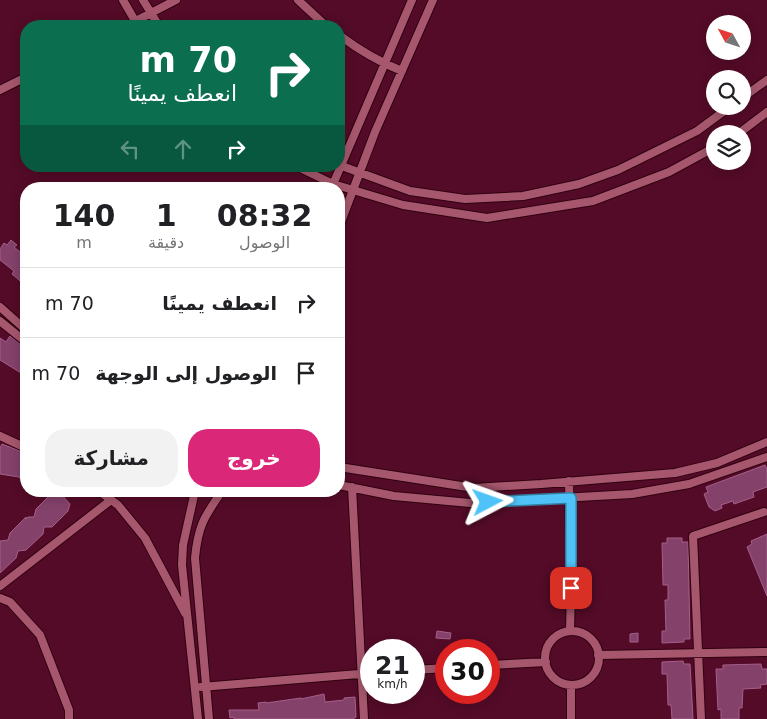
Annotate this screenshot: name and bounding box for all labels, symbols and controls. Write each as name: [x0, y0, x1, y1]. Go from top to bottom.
north arrow: [706, 15, 751, 60]
map controls: [706, 15, 751, 170]
text: 70 m: [140, 40, 237, 80]
icon: right: [255, 40, 320, 105]
button: search: [706, 70, 751, 115]
text: انعطف يمينًا: [128, 81, 237, 106]
button: layers: [706, 125, 751, 170]
icon: left: [116, 135, 144, 163]
icon: ahead: [169, 135, 197, 163]
icon: right: [222, 135, 250, 163]
text: 140: [53, 198, 115, 233]
text: 1: [156, 198, 177, 233]
text: 08:32: [217, 198, 312, 233]
text: m: [76, 233, 92, 252]
text: دقيقة: [148, 233, 184, 252]
text: الوصول: [239, 233, 290, 252]
icon: right: [292, 289, 320, 317]
text: 70 m: [45, 292, 94, 314]
text: انعطف يمينًا: [162, 292, 277, 314]
icon: arrive: [292, 359, 320, 387]
text: 70 m: [32, 362, 80, 384]
text: الوصول إلى الوجهة: [95, 362, 277, 384]
button: مشاركة: [45, 429, 178, 487]
button: خروج: [188, 429, 320, 487]
position arrow: [461, 475, 513, 527]
pin: [550, 567, 592, 609]
icon: arrive: [557, 574, 585, 602]
speed limit sign: 30: [435, 639, 500, 704]
text: 21: [375, 651, 410, 680]
text: km/h: [377, 677, 408, 691]

